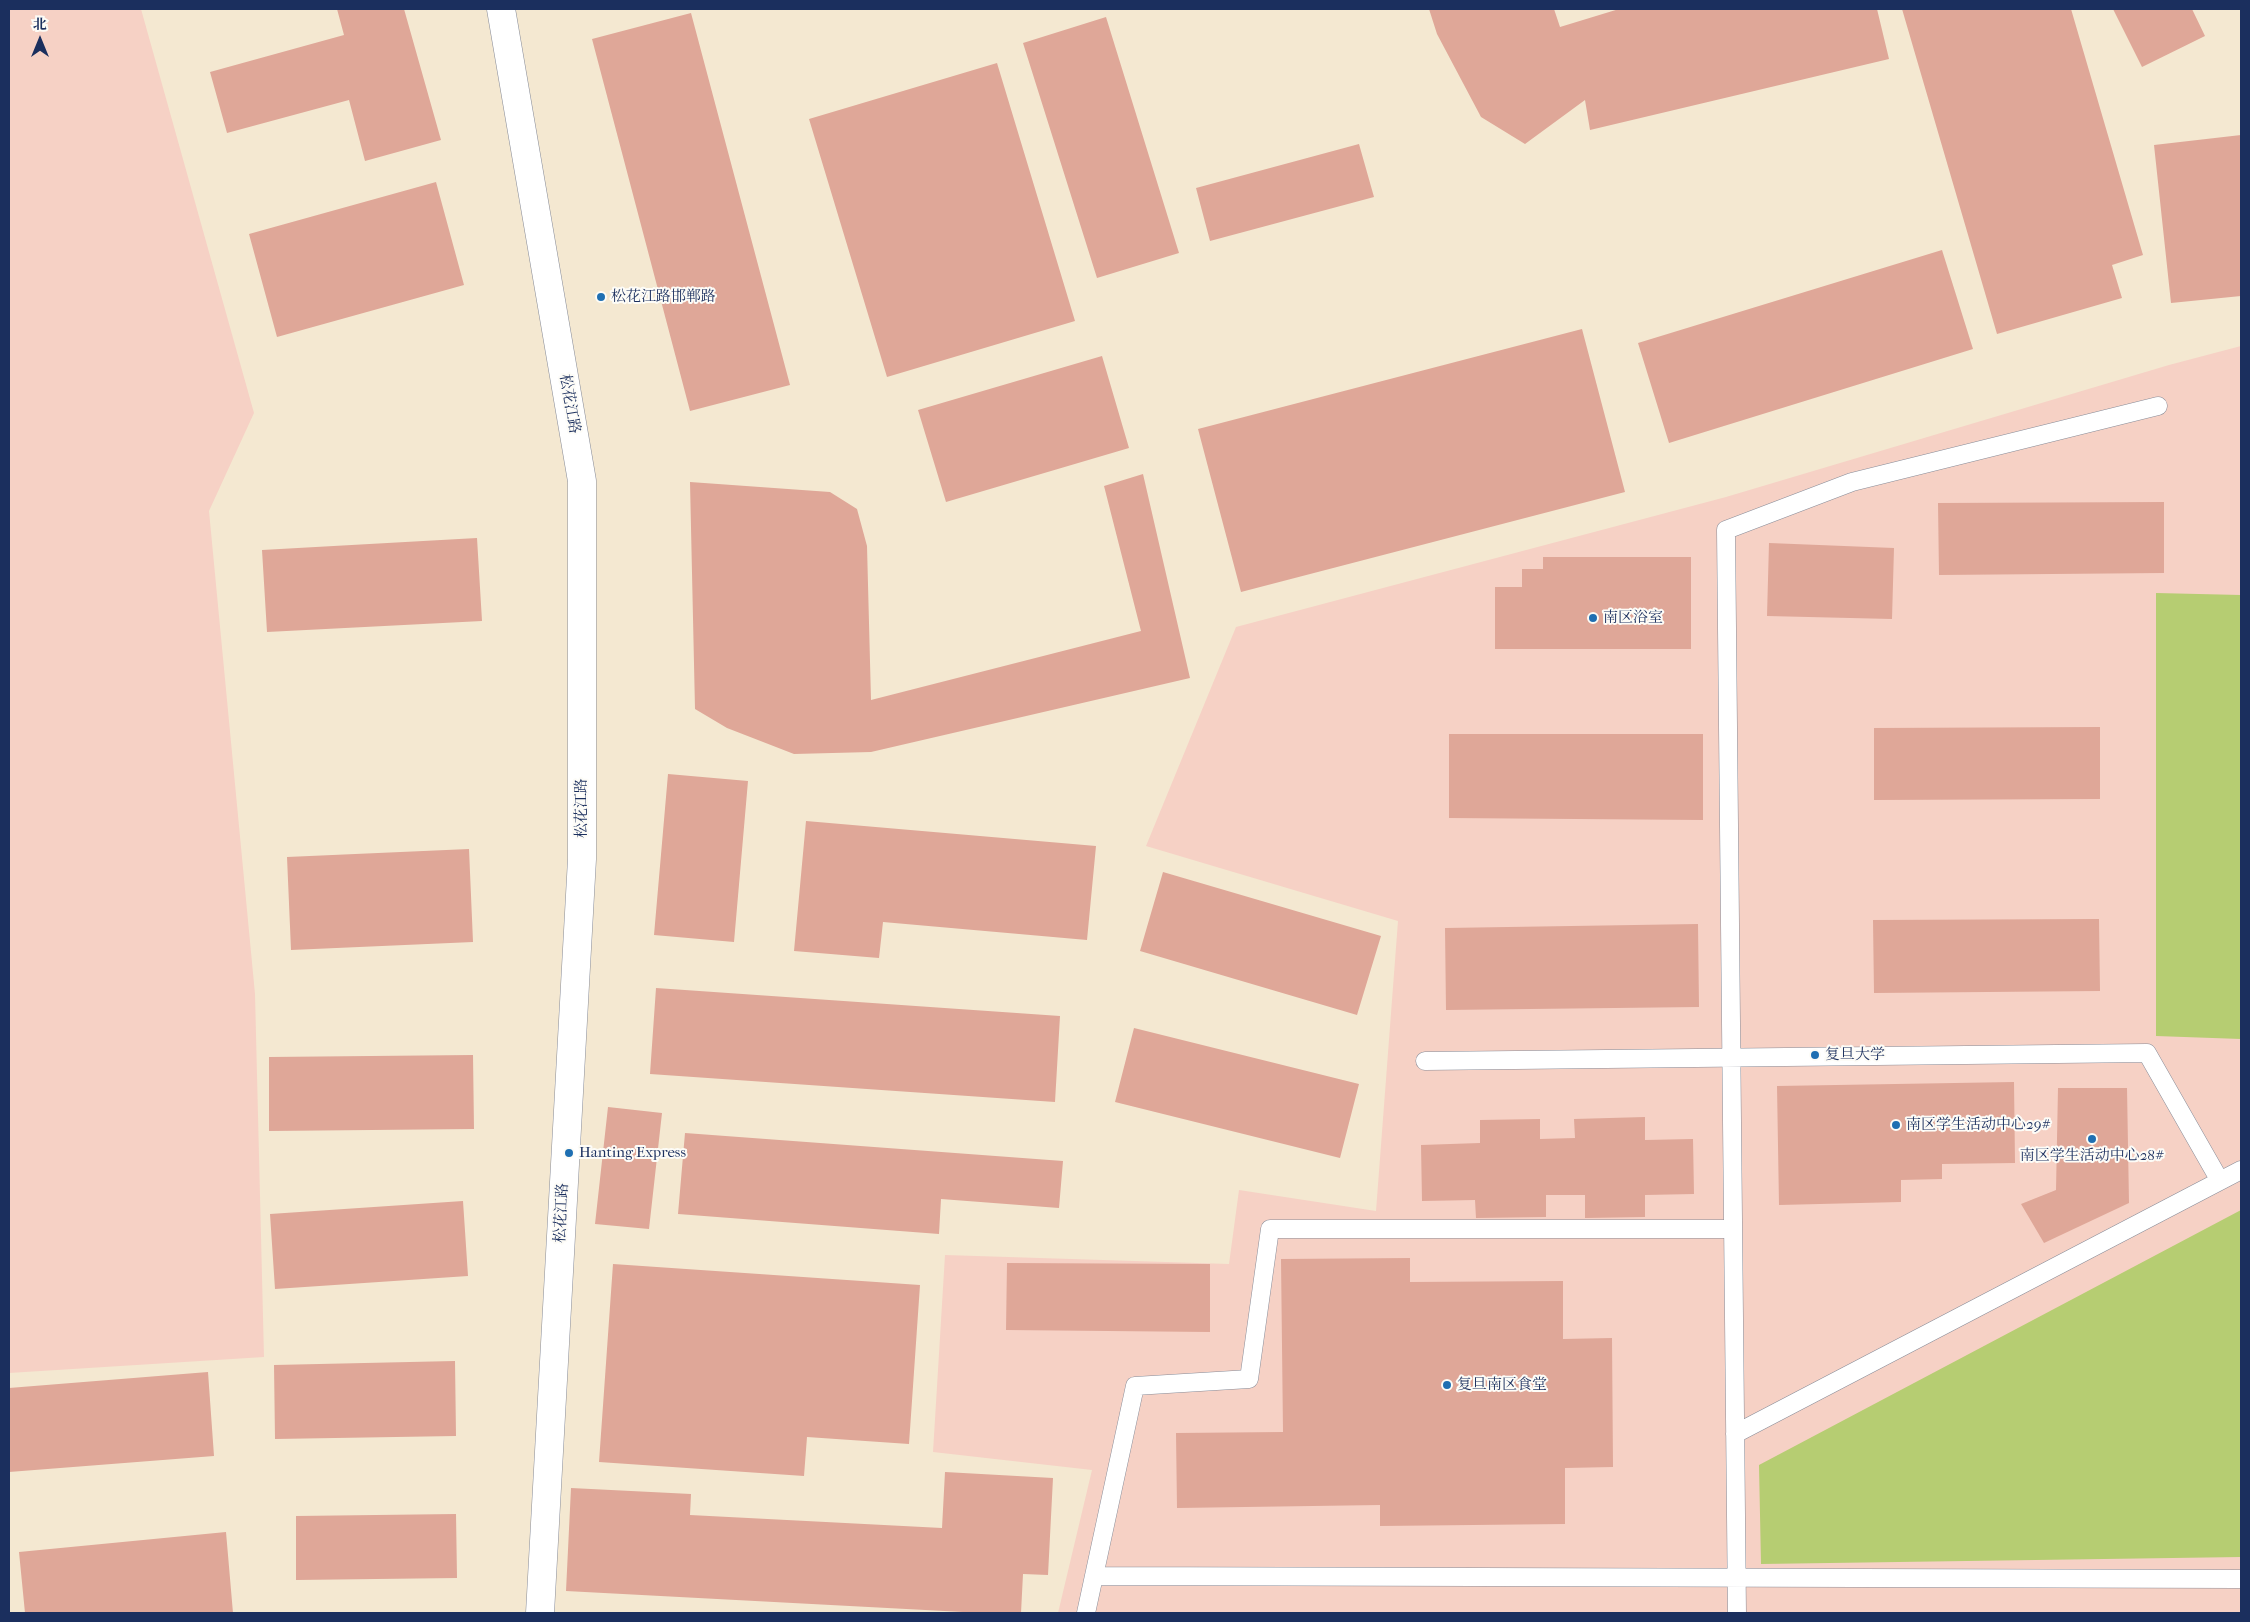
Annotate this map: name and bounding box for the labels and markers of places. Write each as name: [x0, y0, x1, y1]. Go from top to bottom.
place label: 松花江路邯郸路: [611, 288, 716, 306]
marker: 松花江路邯郸路: [595, 291, 607, 303]
place label: 南区浴室: [1603, 609, 1663, 627]
marker: 南区浴室: [1587, 612, 1599, 624]
place label: 复旦大学: [1825, 1046, 1885, 1064]
marker: 复旦大学: [1809, 1049, 1821, 1061]
place label: 南区学生活动中心29#: [1906, 1116, 2051, 1134]
marker: 南区学生活动中心29#: [1890, 1119, 1902, 1131]
marker: 南区学生活动中心28#: [2086, 1133, 2098, 1145]
place label: Hanting Express: [579, 1144, 686, 1162]
marker: Hanting Express: [563, 1147, 575, 1159]
place label: 南区学生活动中心28#: [2020, 1147, 2164, 1165]
place label: 复旦南区食堂: [1457, 1376, 1547, 1394]
marker: 复旦南区食堂: [1441, 1379, 1453, 1391]

